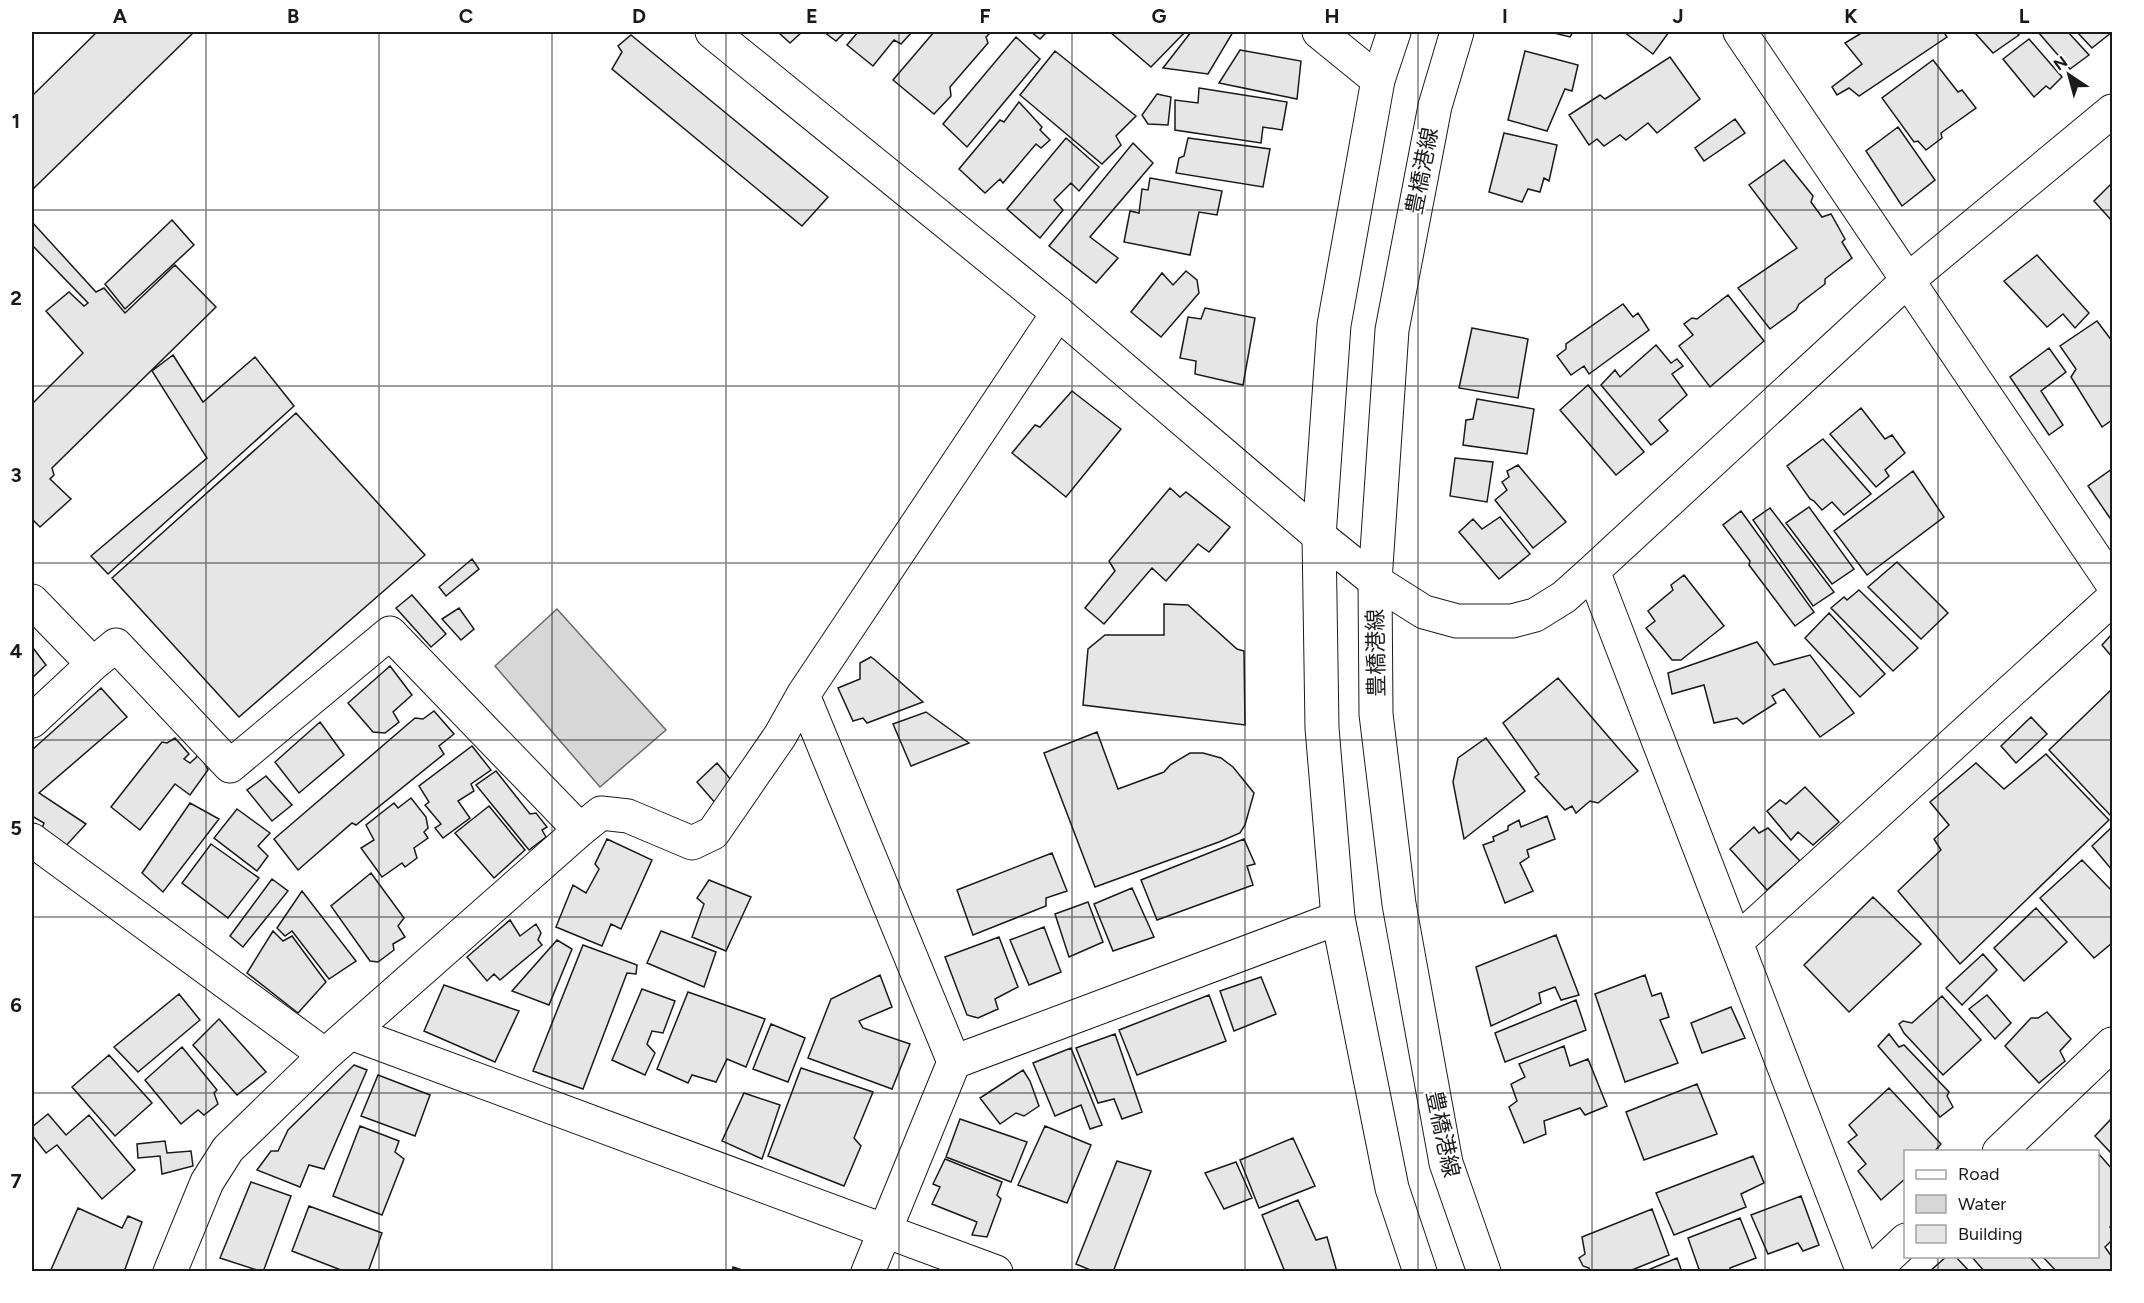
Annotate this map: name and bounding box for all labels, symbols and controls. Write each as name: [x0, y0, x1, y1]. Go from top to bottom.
text: A: [113, 4, 128, 28]
text: B: [287, 4, 299, 28]
text: C: [459, 4, 473, 28]
text: D: [632, 4, 646, 28]
text: E: [806, 4, 818, 28]
text: F: [979, 4, 991, 28]
text: G: [1152, 4, 1167, 28]
text: H: [1325, 4, 1340, 28]
text: I: [1502, 4, 1508, 28]
text: J: [1672, 4, 1684, 28]
text: K: [1844, 4, 1858, 28]
text: L: [2019, 4, 2030, 28]
north arrow: [2039, 45, 2099, 105]
text: N: [2050, 52, 2071, 75]
text: 1: [12, 109, 20, 133]
street label: 豊橋港線: [1400, 125, 1444, 217]
text: 2: [10, 286, 22, 310]
text: 3: [10, 463, 22, 487]
street label: 豊橋港線: [1362, 609, 1390, 697]
text: 4: [10, 639, 23, 663]
text: 5: [10, 816, 22, 840]
text: 6: [10, 993, 22, 1017]
street label: 豊橋港線: [1421, 1088, 1465, 1180]
legend: [1904, 1150, 2099, 1258]
text: Road: [1958, 1163, 1999, 1185]
text: 7: [10, 1169, 22, 1193]
text: Water: [1958, 1193, 2006, 1215]
text: Building: [1958, 1223, 2023, 1245]

